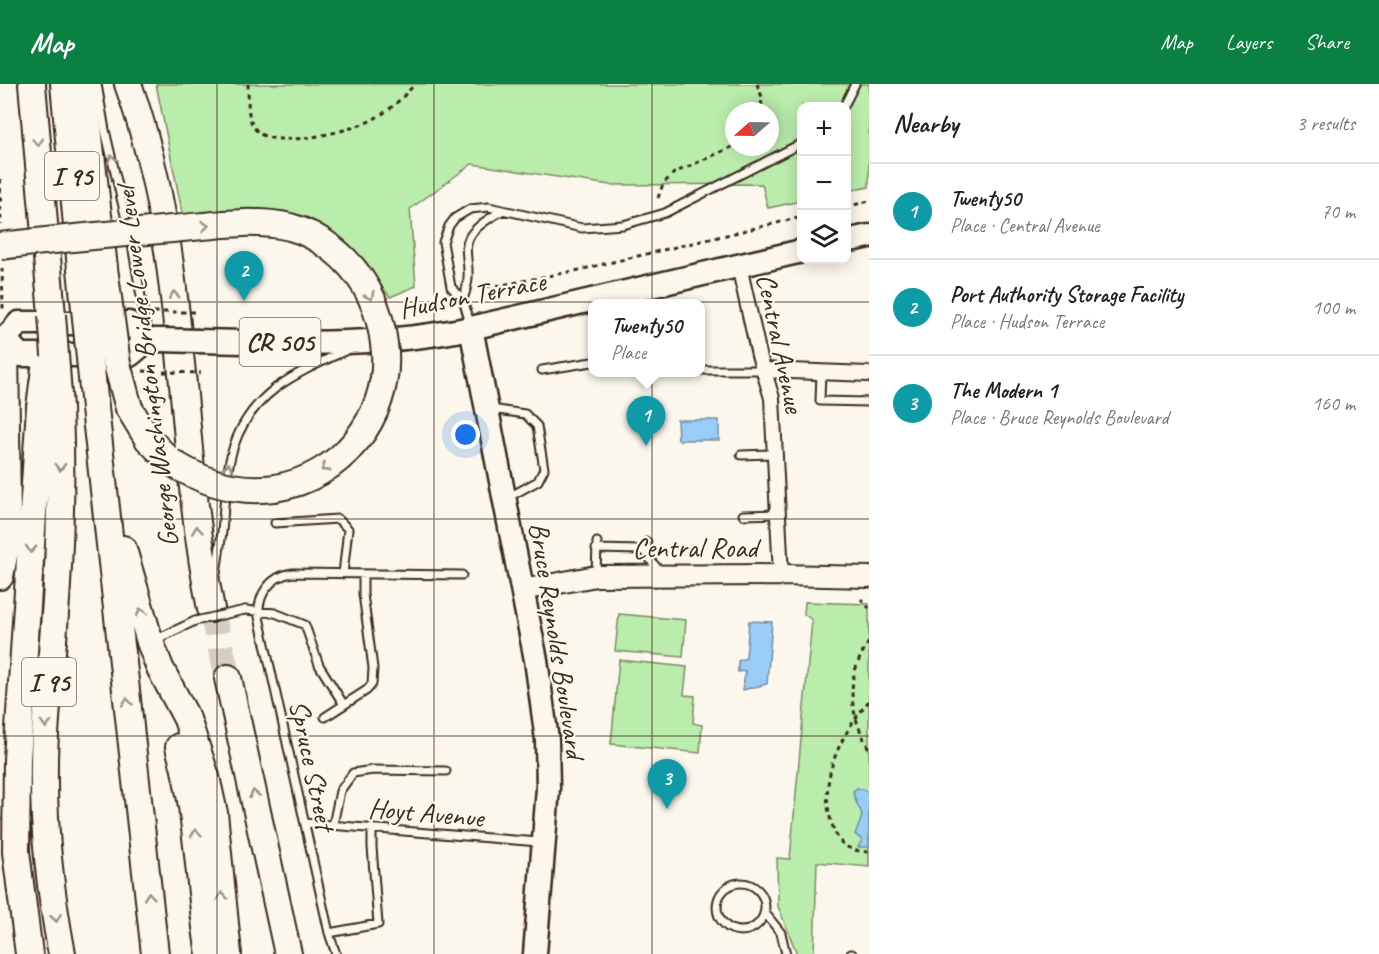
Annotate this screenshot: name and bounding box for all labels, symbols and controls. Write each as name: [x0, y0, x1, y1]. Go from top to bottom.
text: Map: [30, 25, 73, 60]
text: Map: [1160, 29, 1193, 55]
text: Layers: [1226, 29, 1272, 55]
text: Share: [1305, 29, 1349, 55]
north arrow: [725, 102, 779, 156]
map controls: [797, 102, 851, 264]
button: +: [797, 102, 851, 156]
text: Nearby: [893, 107, 958, 140]
text: 3 results: [1296, 111, 1355, 136]
one-way arrow: [31, 138, 44, 147]
road number: I 95: [45, 152, 99, 200]
one-way arrow: [107, 154, 120, 164]
button: −: [797, 156, 851, 210]
street label: George Washington Bridge Lower Level: [106, 180, 186, 549]
text: Twenty50: [950, 185, 1021, 213]
text: 1: [908, 199, 917, 224]
text: 70 m: [1321, 199, 1355, 224]
button: layers: [797, 210, 851, 264]
text: Place · Central Avenue: [950, 213, 1100, 238]
one-way arrow: [200, 220, 209, 233]
pin: 2: [224, 252, 264, 301]
street label: Hudson Terrace: [396, 263, 550, 326]
street label: Central Avenue: [749, 270, 813, 418]
text: Port Authority Storage Facility: [950, 281, 1183, 309]
one-way arrow: [168, 290, 180, 299]
one-way arrow: [363, 290, 375, 301]
text: 2: [908, 295, 917, 320]
text: 100 m: [1312, 295, 1355, 320]
popup: [588, 299, 705, 377]
text: Place · Hudson Terrace: [950, 309, 1104, 334]
text: Twenty50: [611, 312, 682, 340]
road number: CR 505: [240, 318, 320, 366]
text: Place: [611, 340, 646, 365]
text: The Modern 1: [950, 377, 1057, 405]
text: 3: [908, 391, 917, 416]
text: 160 m: [1312, 391, 1355, 416]
pin: 1: [626, 396, 666, 446]
text: Place · Bruce Reynolds Boulevard: [950, 405, 1169, 430]
your location: [451, 420, 480, 449]
one-way arrow: [321, 461, 332, 472]
one-way arrow: [54, 462, 66, 471]
one-way arrow: [222, 463, 234, 472]
street label: Bruce Reynolds Boulevard: [522, 520, 594, 764]
one-way arrow: [192, 526, 204, 535]
street label: Central Road: [633, 530, 761, 565]
one-way arrow: [25, 545, 38, 554]
one-way arrow: [136, 608, 149, 618]
road number: I 95: [22, 658, 76, 706]
one-way arrow: [122, 697, 134, 707]
street label: Spruce Street: [282, 697, 344, 837]
one-way arrow: [39, 720, 52, 729]
pin: 3: [648, 760, 686, 809]
one-way arrow: [248, 789, 261, 799]
street label: Hoyt Avenue: [367, 790, 487, 835]
one-way arrow: [190, 829, 203, 838]
one-way arrow: [143, 891, 156, 900]
one-way arrow: [216, 891, 229, 900]
one-way arrow: [49, 914, 61, 923]

